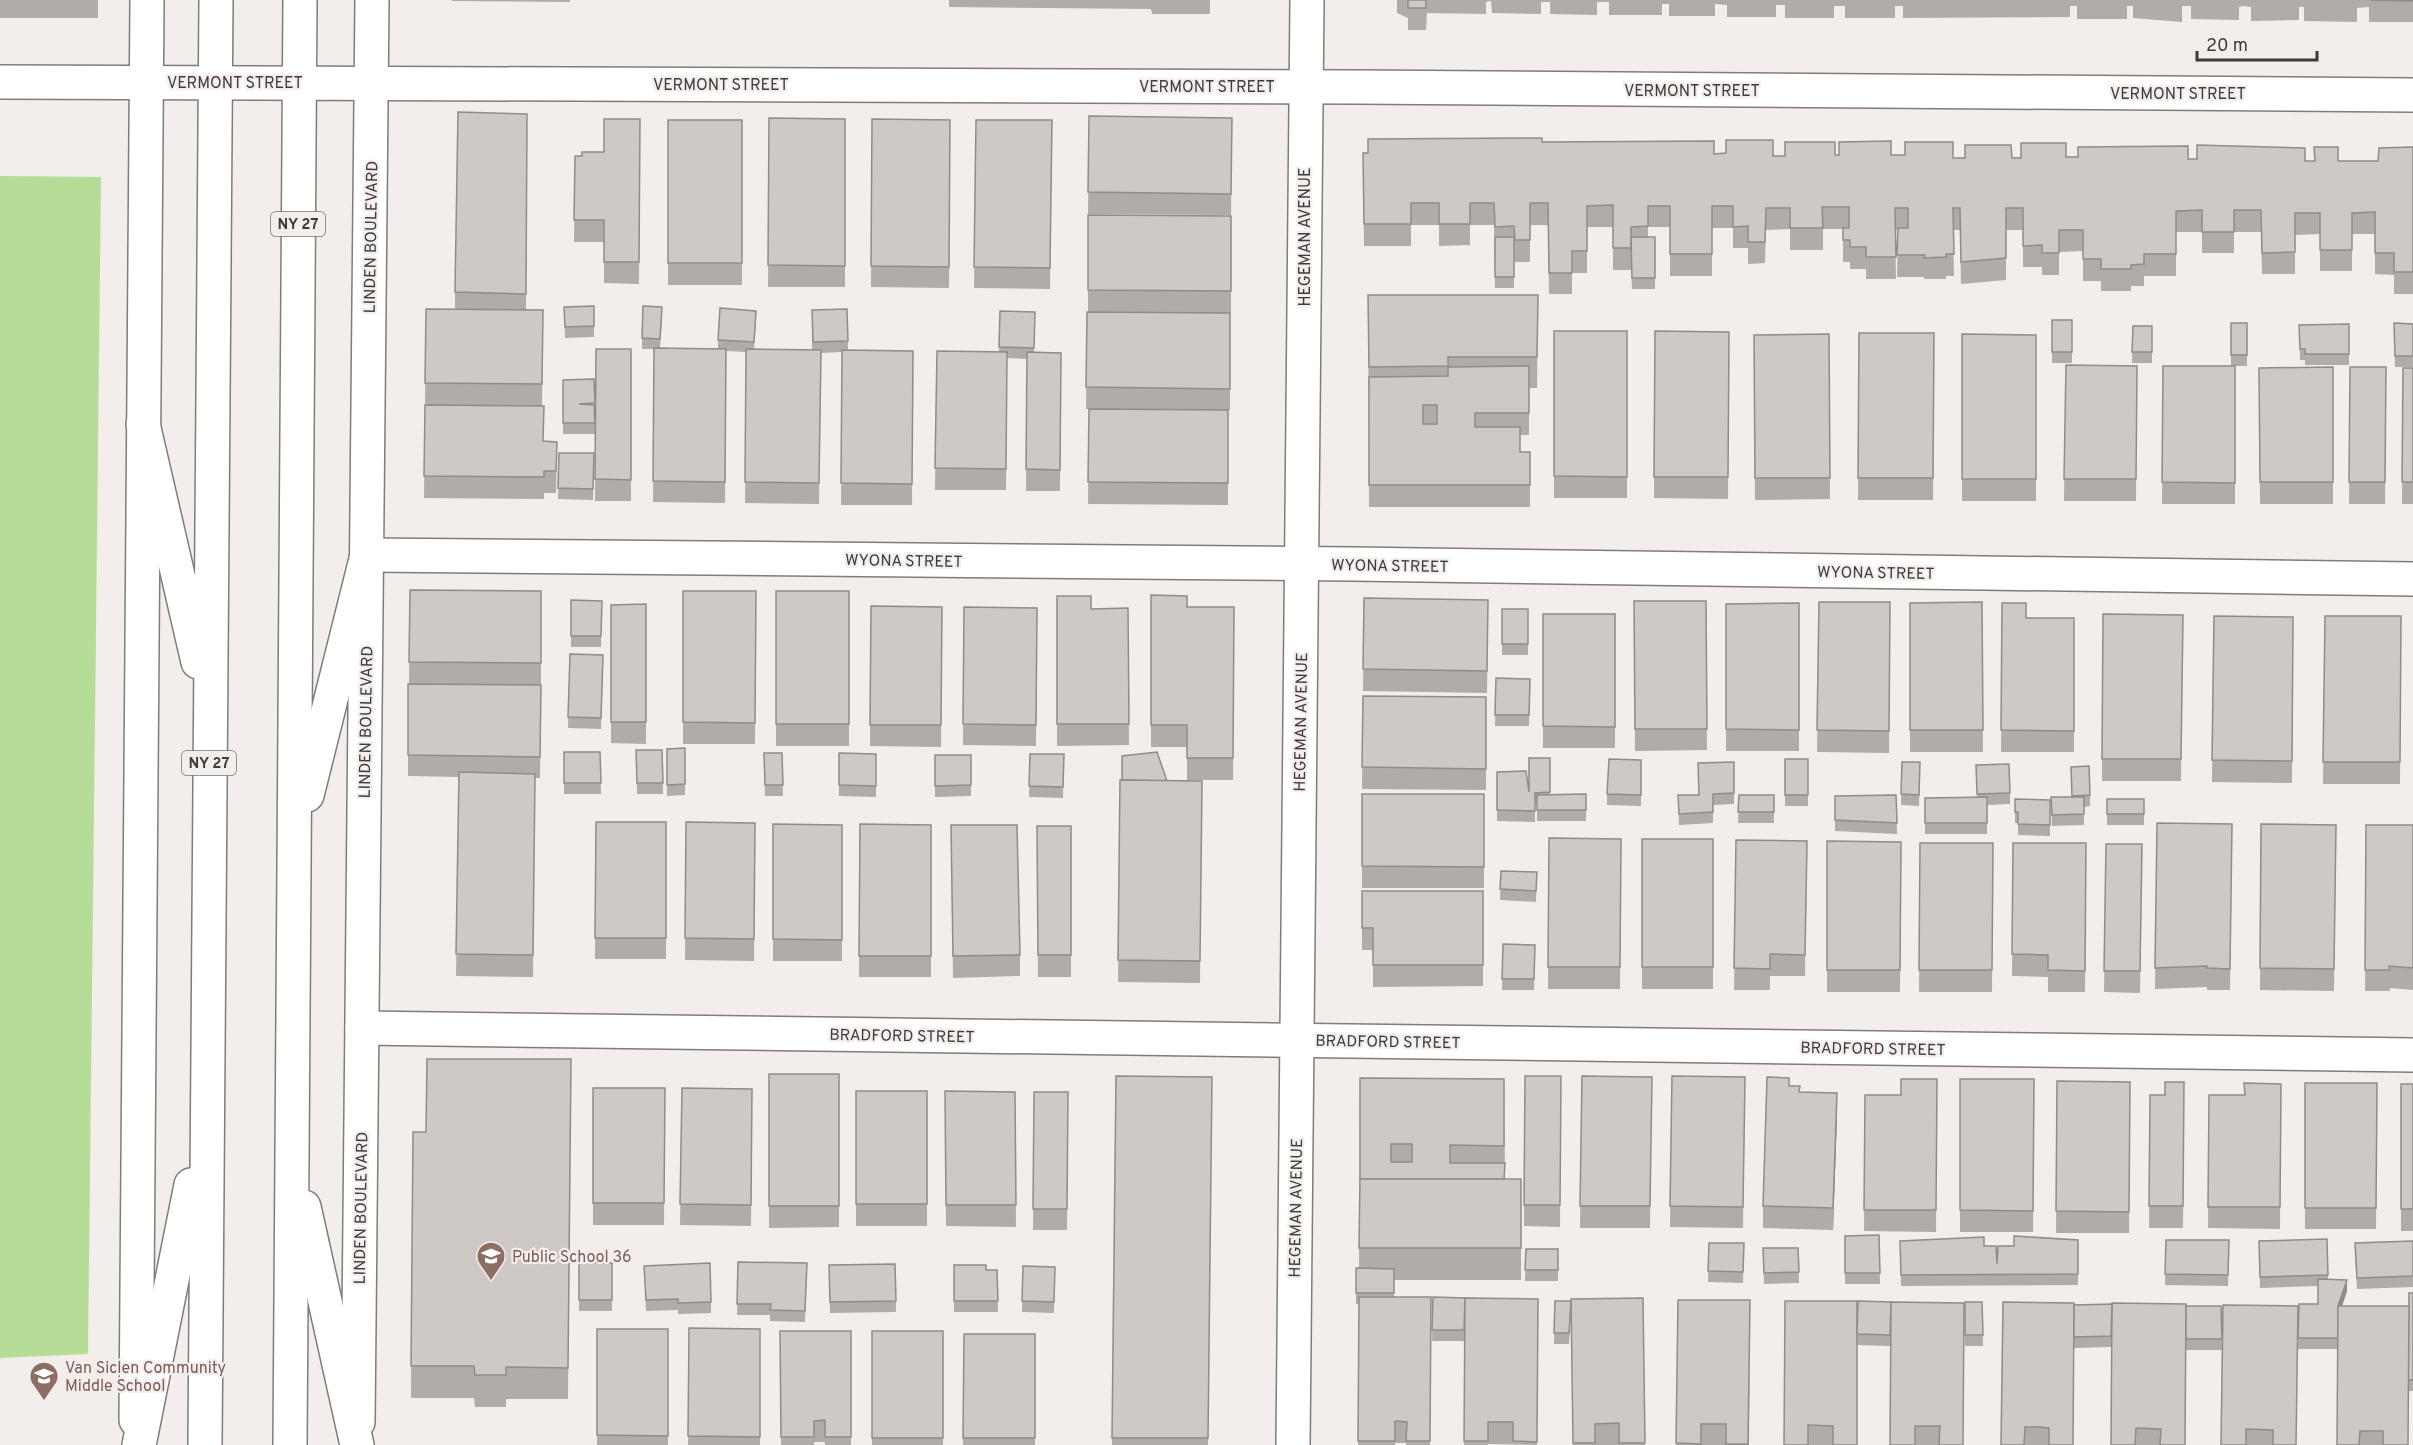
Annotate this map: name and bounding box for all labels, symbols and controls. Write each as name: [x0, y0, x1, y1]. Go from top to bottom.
scale bar: [2197, 24, 2317, 62]
text: 20 m: [2206, 35, 2248, 58]
street label: VERMONT STREET: [167, 74, 303, 94]
street label: VERMONT STREET: [653, 76, 789, 96]
street label: VERMONT STREET: [1139, 78, 1275, 98]
street label: VERMONT STREET: [1624, 82, 1760, 102]
street label: VERMONT STREET: [2110, 85, 2246, 105]
street label: LINDEN BOULEVARD: [361, 161, 383, 314]
street label: HEGEMAN AVENUE: [1296, 167, 1316, 307]
road number: NY 27: [271, 212, 325, 236]
street label: WYONA STREET: [845, 551, 963, 573]
street label: WYONA STREET: [1331, 556, 1449, 578]
street label: WYONA STREET: [1817, 563, 1935, 585]
street label: LINDEN BOULEVARD: [356, 646, 378, 799]
street label: HEGEMAN AVENUE: [1291, 652, 1313, 792]
road number: NY 27: [182, 751, 236, 775]
street label: BRADFORD STREET: [829, 1026, 975, 1048]
street label: BRADFORD STREET: [1315, 1032, 1461, 1054]
street label: BRADFORD STREET: [1800, 1039, 1946, 1061]
street label: LINDEN BOULEVARD: [351, 1132, 373, 1285]
street label: HEGEMAN AVENUE: [1286, 1138, 1308, 1278]
school or university icon: Public School 36: [475, 1240, 507, 1282]
place label: Public School 36: [512, 1248, 632, 1268]
place label: Van Siclen Community Middle School: [65, 1359, 226, 1397]
school or university icon: Van Siclen Community Middle School: [28, 1360, 60, 1402]

